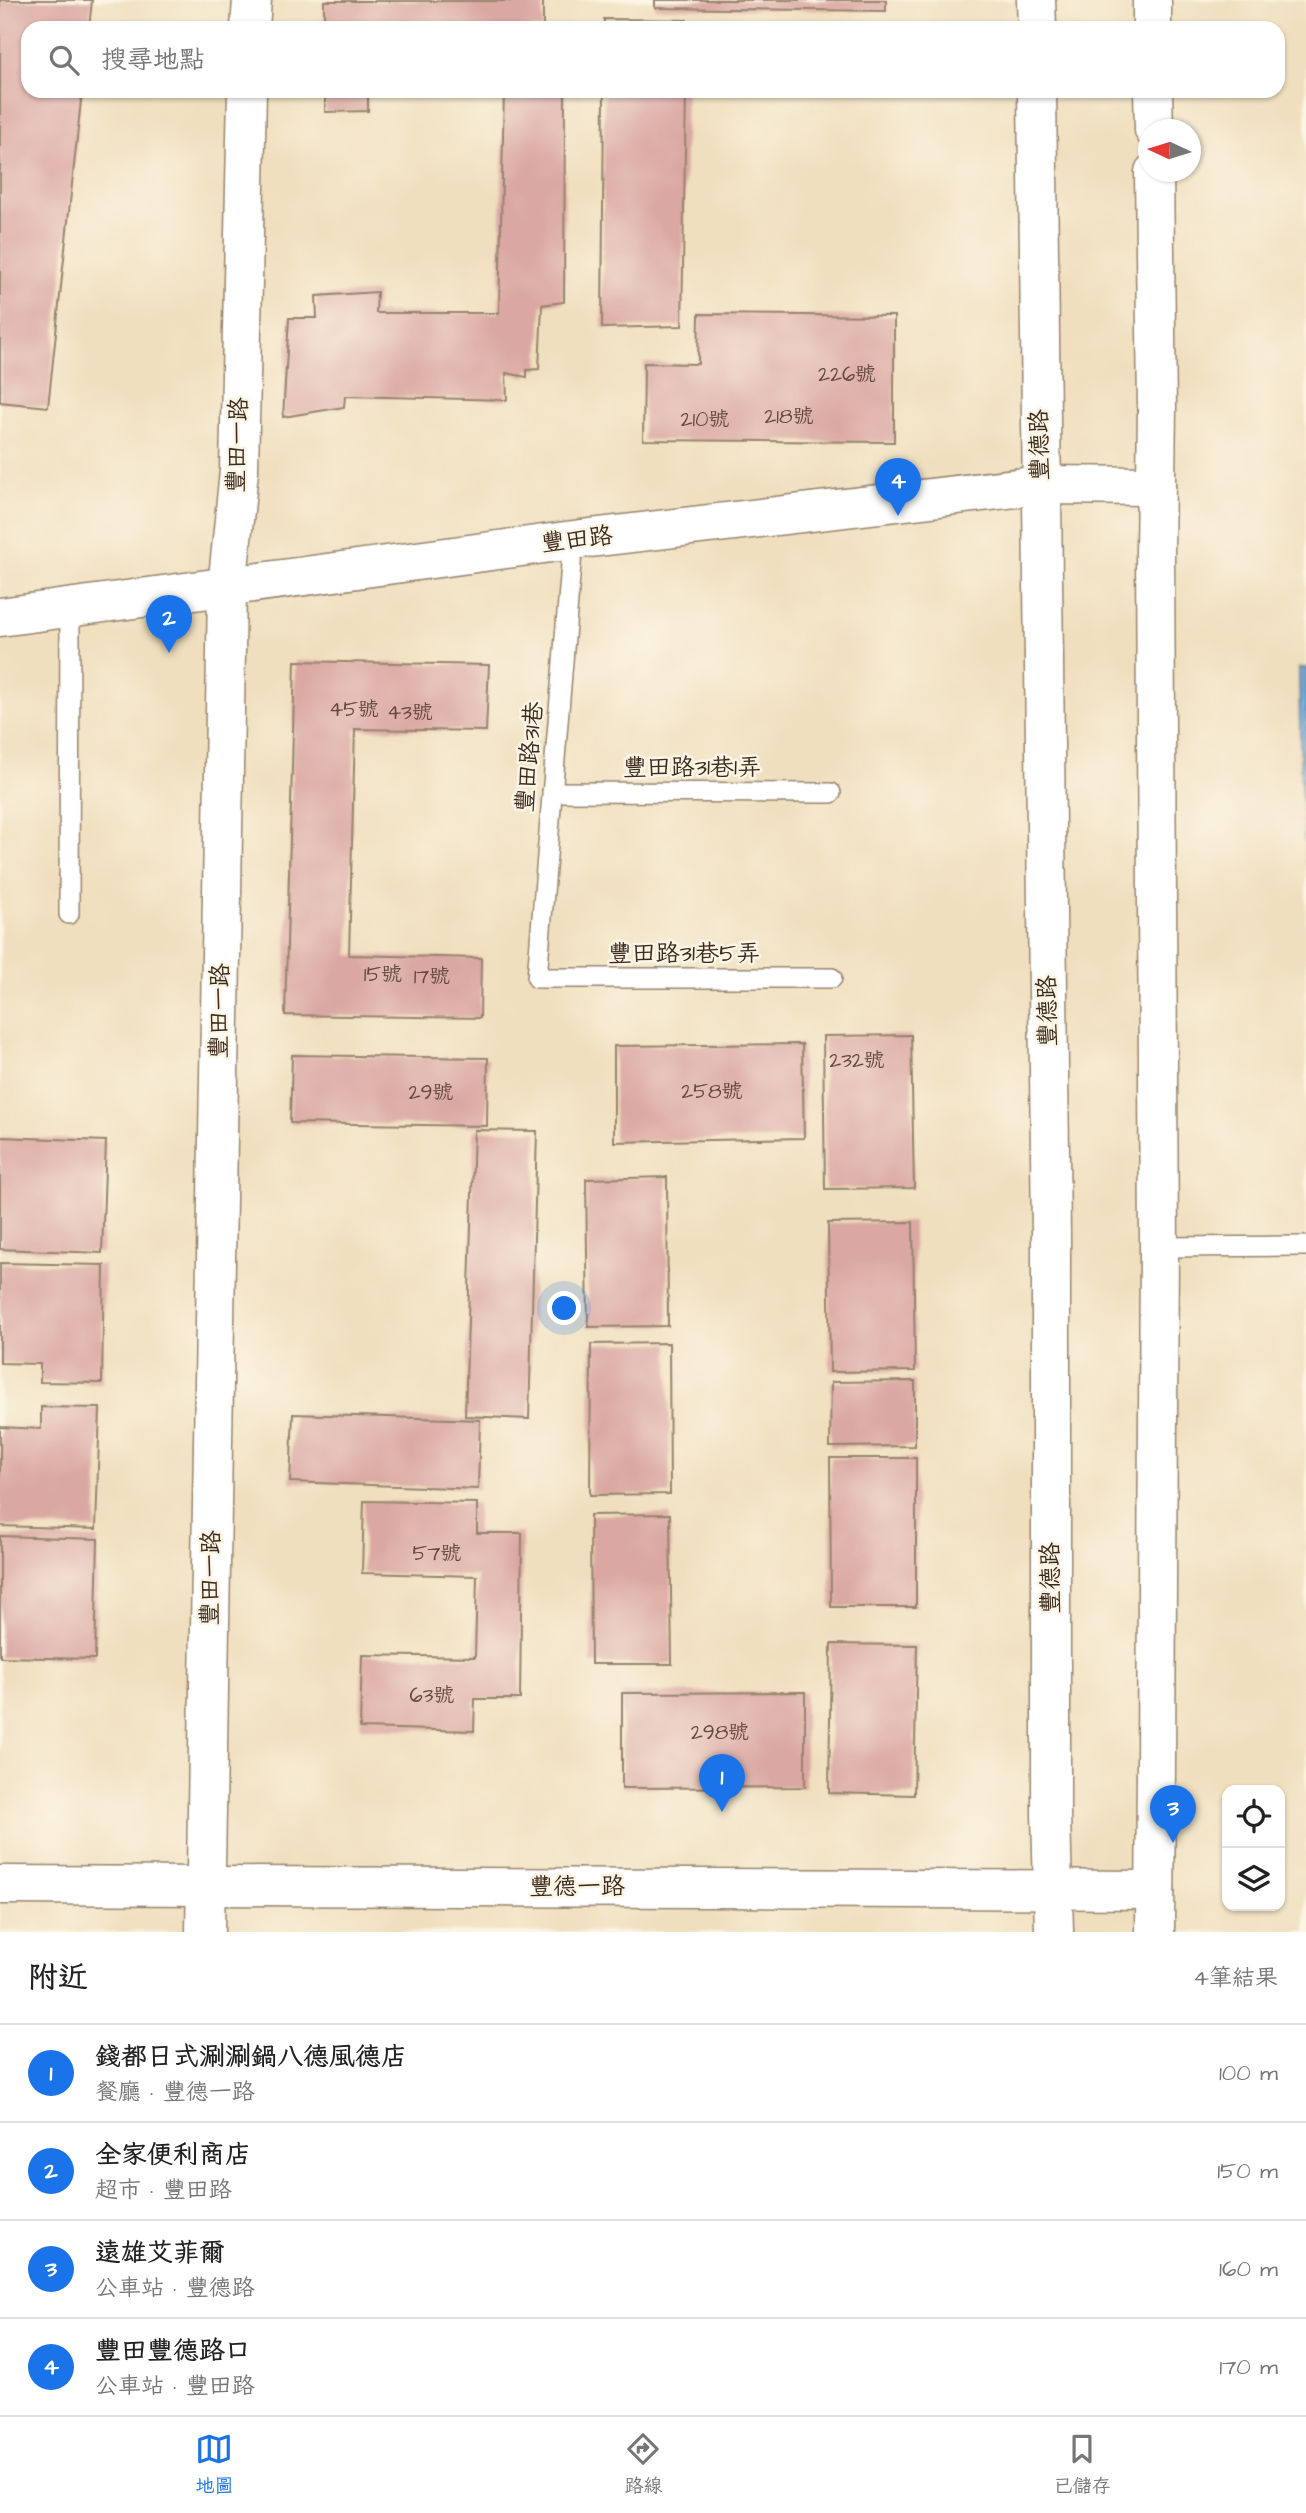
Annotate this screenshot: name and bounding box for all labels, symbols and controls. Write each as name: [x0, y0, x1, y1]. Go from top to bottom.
search box: [21, 21, 1285, 98]
icon: search: [45, 41, 83, 79]
text: 搜尋地點: [101, 42, 205, 78]
north arrow: [1138, 119, 1201, 182]
house number: 226號: [818, 360, 876, 389]
street label: 豐田一路: [219, 396, 257, 494]
house number: 218號: [764, 402, 814, 431]
house number: 210號: [681, 405, 729, 434]
street label: 豐德路: [1022, 409, 1058, 481]
pin: 4: [875, 458, 921, 516]
street label: 豐田路: [539, 519, 615, 561]
pin: 2: [146, 595, 192, 653]
house number: 45號: [329, 695, 379, 724]
house number: 43號: [387, 698, 433, 727]
street label: 豐田路31巷: [508, 700, 552, 814]
street label: 豐田路31巷1弄: [623, 751, 761, 785]
street label: 豐田路31巷5弄: [608, 937, 760, 971]
house number: 15號: [364, 960, 402, 989]
house number: 17號: [414, 962, 450, 991]
street label: 豐田一路: [202, 963, 238, 1059]
street label: 豐德路: [1030, 975, 1066, 1047]
house number: 232號: [829, 1046, 885, 1075]
house number: 258號: [681, 1077, 743, 1106]
house number: 29號: [409, 1078, 453, 1107]
your location: [547, 1291, 581, 1325]
street label: 豐田一路: [193, 1530, 229, 1626]
house number: 57號: [413, 1539, 461, 1568]
street label: 豐德路: [1034, 1542, 1068, 1614]
house number: 63號: [410, 1681, 454, 1710]
house number: 298號: [691, 1718, 749, 1747]
pin: 1: [699, 1754, 745, 1812]
pin: 3: [1150, 1785, 1196, 1843]
map controls: [1222, 1785, 1285, 1911]
button: locate: [1222, 1785, 1285, 1848]
button: layers: [1222, 1848, 1285, 1911]
street label: 豐德一路: [529, 1870, 625, 1904]
text: 附近: [28, 1957, 88, 1999]
text: 4筆結果: [1193, 1962, 1278, 1994]
text: 錢都日式涮涮鍋八德風德店: [95, 2039, 407, 2075]
text: 1: [50, 2057, 52, 2089]
text: 100 m: [1219, 2057, 1278, 2089]
text: 餐廳 · 豐德一路: [95, 2076, 255, 2108]
text: 全家便利商店: [95, 2137, 251, 2173]
text: 2: [44, 2155, 58, 2187]
text: 150 m: [1217, 2155, 1278, 2187]
text: 超市 · 豐田路: [95, 2174, 232, 2206]
text: 遠雄艾菲爾: [95, 2235, 225, 2271]
text: 3: [45, 2253, 57, 2285]
text: 160 m: [1219, 2253, 1278, 2285]
text: 公車站 · 豐德路: [95, 2272, 255, 2304]
text: 豐田豐德路口: [95, 2333, 251, 2369]
text: 4: [43, 2351, 59, 2383]
text: 170 m: [1219, 2351, 1278, 2383]
text: 公車站 · 豐田路: [95, 2370, 255, 2402]
tab: 地圖: [195, 2430, 234, 2500]
tab: 路線: [624, 2430, 663, 2500]
tab: 已儲存: [1053, 2430, 1111, 2500]

